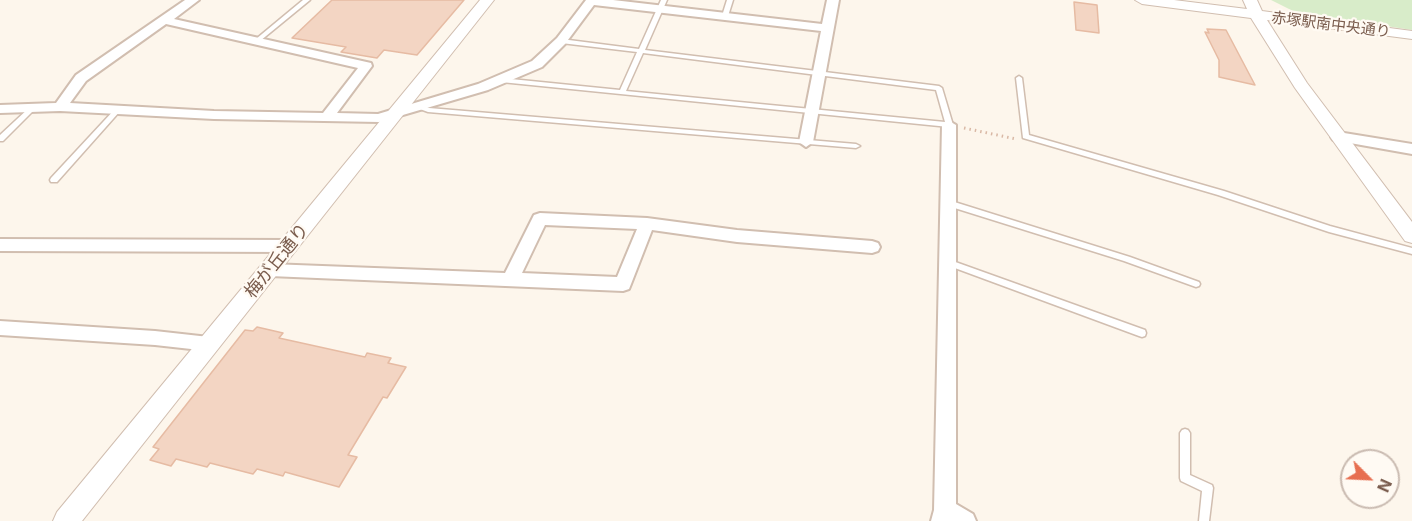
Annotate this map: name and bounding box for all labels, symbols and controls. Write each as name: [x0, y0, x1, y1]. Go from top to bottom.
street label: 赤塚駅南中央通り: [1270, 9, 1392, 41]
street label: 梅が丘通り: [240, 219, 314, 303]
north arrow: [1340, 449, 1400, 509]
text: N: [1373, 476, 1396, 495]

